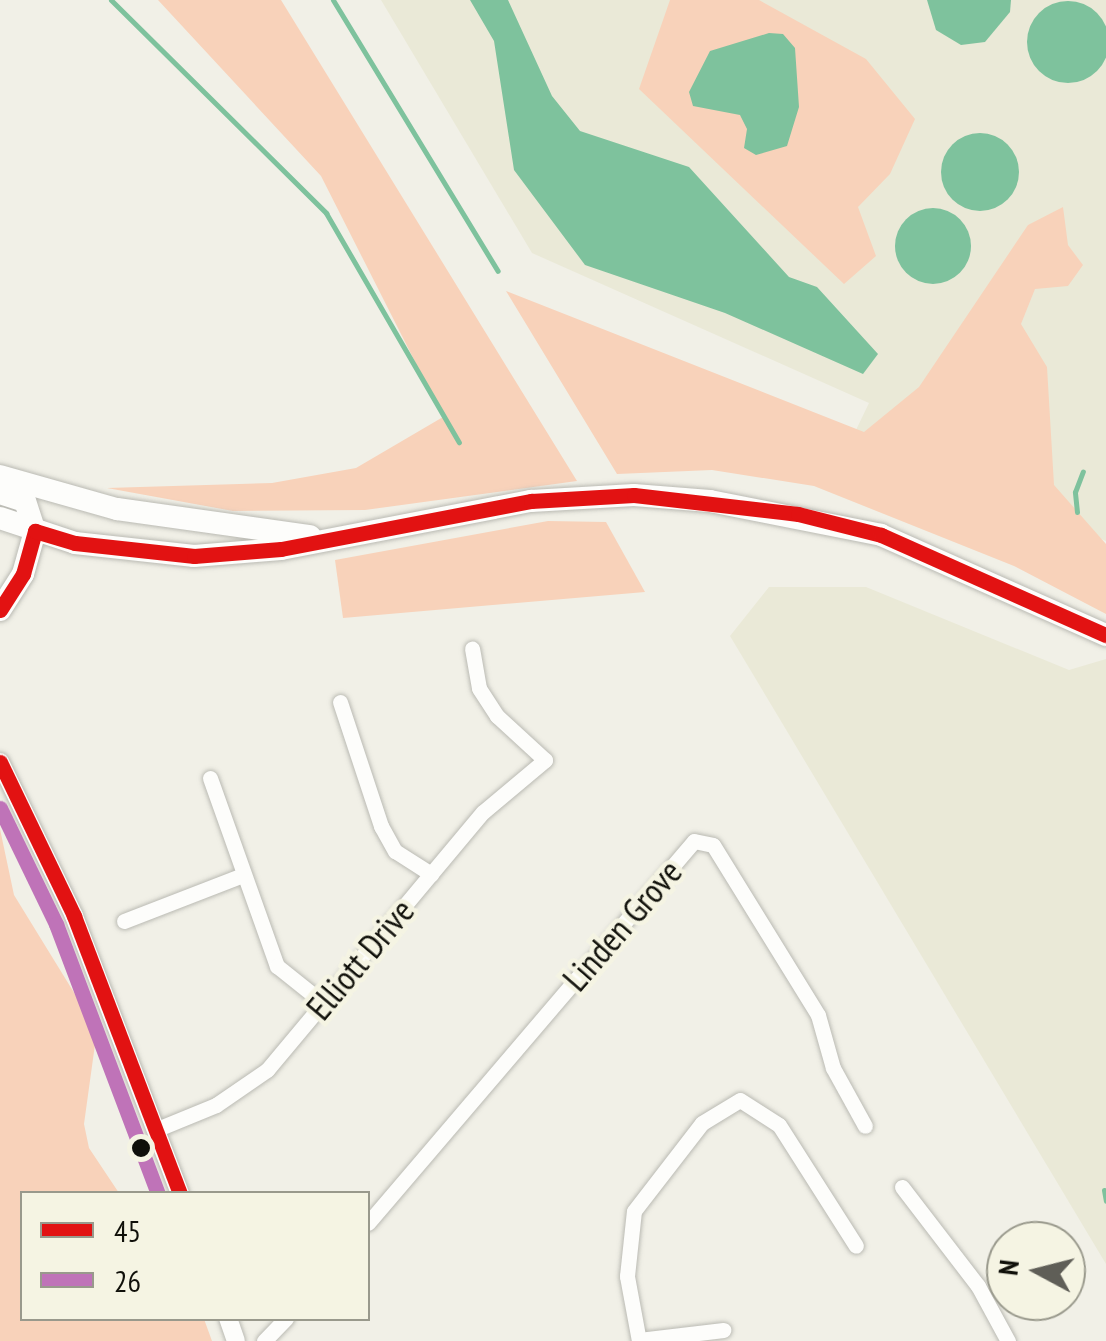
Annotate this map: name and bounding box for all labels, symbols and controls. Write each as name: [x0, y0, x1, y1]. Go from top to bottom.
street label: Linden Grove: [554, 851, 690, 999]
street label: Elliott Drive: [298, 890, 422, 1028]
unlabelled marker: [131, 1138, 151, 1158]
legend: [20, 1191, 370, 1321]
text: 45: [114, 1211, 141, 1250]
north arrow: [986, 1221, 1086, 1321]
text: N: [988, 1258, 1027, 1277]
text: 26: [114, 1261, 141, 1300]

